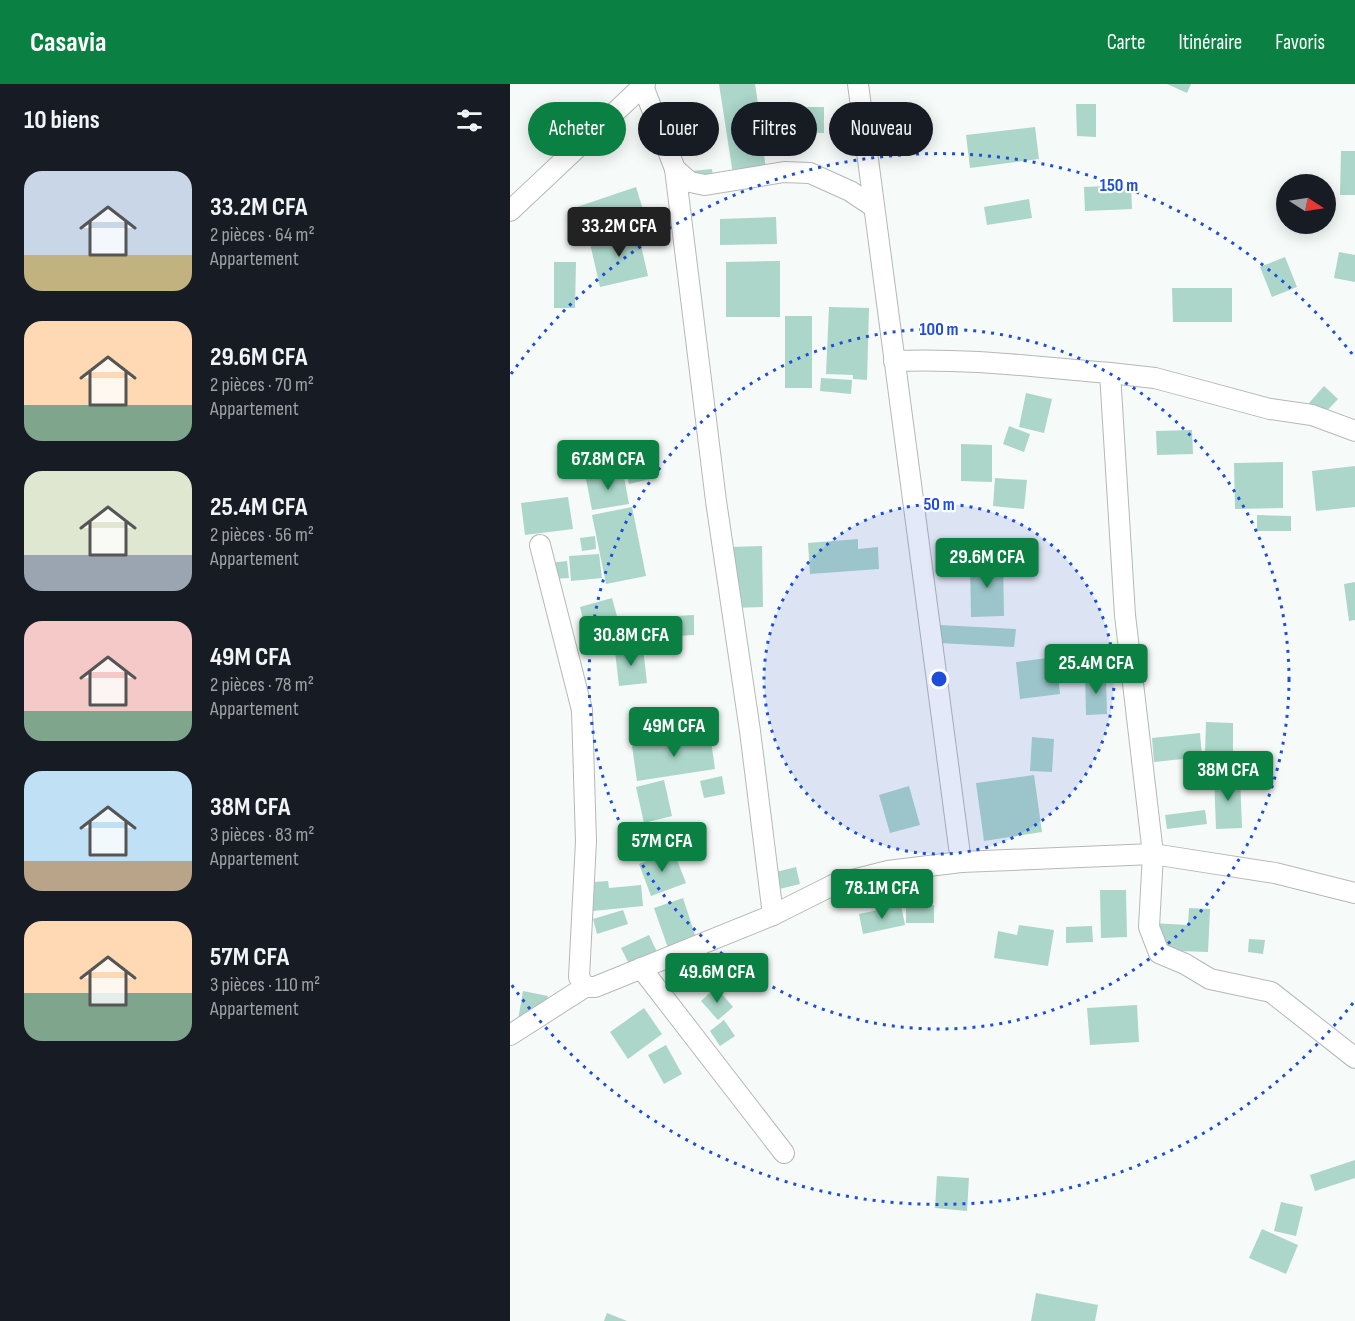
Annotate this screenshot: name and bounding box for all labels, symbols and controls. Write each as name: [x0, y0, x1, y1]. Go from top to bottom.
text: Casavia: [30, 26, 106, 59]
text: Carte: [1107, 30, 1146, 55]
text: Itinéraire: [1179, 30, 1242, 55]
text: Favoris: [1275, 30, 1325, 55]
chip: Acheter: [528, 102, 626, 156]
chip: Louer: [638, 102, 719, 156]
chip: Filtres: [731, 102, 817, 156]
chip: Nouveau: [829, 102, 933, 156]
icon: filters: [453, 104, 486, 137]
text: 10 biens: [24, 105, 100, 136]
north arrow: [1276, 174, 1336, 234]
map controls: [1276, 174, 1336, 234]
text: 150 m: [1100, 175, 1138, 196]
text: 33.2M CFA: [210, 192, 308, 223]
icon: home: [72, 195, 144, 267]
pin: 33.2M CFA: [550, 207, 688, 258]
text: 33.2M CFA: [582, 214, 657, 238]
text: 2 pièces · 64 m²: [210, 223, 315, 247]
text: Appartement: [210, 247, 299, 271]
text: 100 m: [920, 319, 959, 340]
text: 29.6M CFA: [210, 342, 307, 373]
icon: home: [72, 345, 144, 417]
text: 2 pièces · 70 m²: [210, 373, 314, 397]
text: Appartement: [210, 397, 299, 421]
pin: 67.8M CFA: [539, 440, 677, 491]
text: 67.8M CFA: [571, 447, 645, 471]
text: 25.4M CFA: [210, 492, 307, 523]
text: 50 m: [923, 494, 955, 515]
icon: home: [72, 495, 144, 567]
text: 2 pièces · 56 m²: [210, 523, 314, 547]
pin: 29.6M CFA: [918, 538, 1056, 589]
text: 29.6M CFA: [950, 545, 1024, 569]
text: Appartement: [210, 547, 299, 571]
pin: 30.8M CFA: [562, 616, 700, 667]
text: 30.8M CFA: [593, 623, 669, 647]
text: 49M CFA: [210, 642, 291, 673]
pin: 25.4M CFA: [1027, 644, 1165, 695]
icon: home: [72, 645, 144, 717]
text: 25.4M CFA: [1059, 651, 1133, 675]
centre of rings: [929, 669, 949, 689]
text: 2 pièces · 78 m²: [210, 673, 314, 697]
text: Appartement: [210, 697, 299, 721]
pin: 49M CFA: [619, 707, 729, 758]
text: 49M CFA: [643, 714, 705, 738]
pin: 38M CFA: [1173, 751, 1283, 802]
text: 38M CFA: [1197, 758, 1259, 782]
text: 38M CFA: [210, 792, 290, 823]
icon: home: [72, 795, 144, 867]
pin: 57M CFA: [607, 822, 717, 873]
text: 3 pièces · 83 m²: [210, 823, 314, 847]
text: 57M CFA: [632, 829, 692, 853]
text: Appartement: [210, 847, 299, 871]
pin: 78.1M CFA: [813, 869, 951, 920]
text: 78.1M CFA: [845, 876, 919, 900]
text: 57M CFA: [210, 942, 289, 973]
icon: home: [72, 945, 144, 1017]
pin: 49.6M CFA: [648, 953, 786, 1004]
text: 49.6M CFA: [679, 960, 755, 984]
text: 3 pièces · 110 m²: [210, 973, 320, 997]
text: Appartement: [210, 997, 299, 1021]

